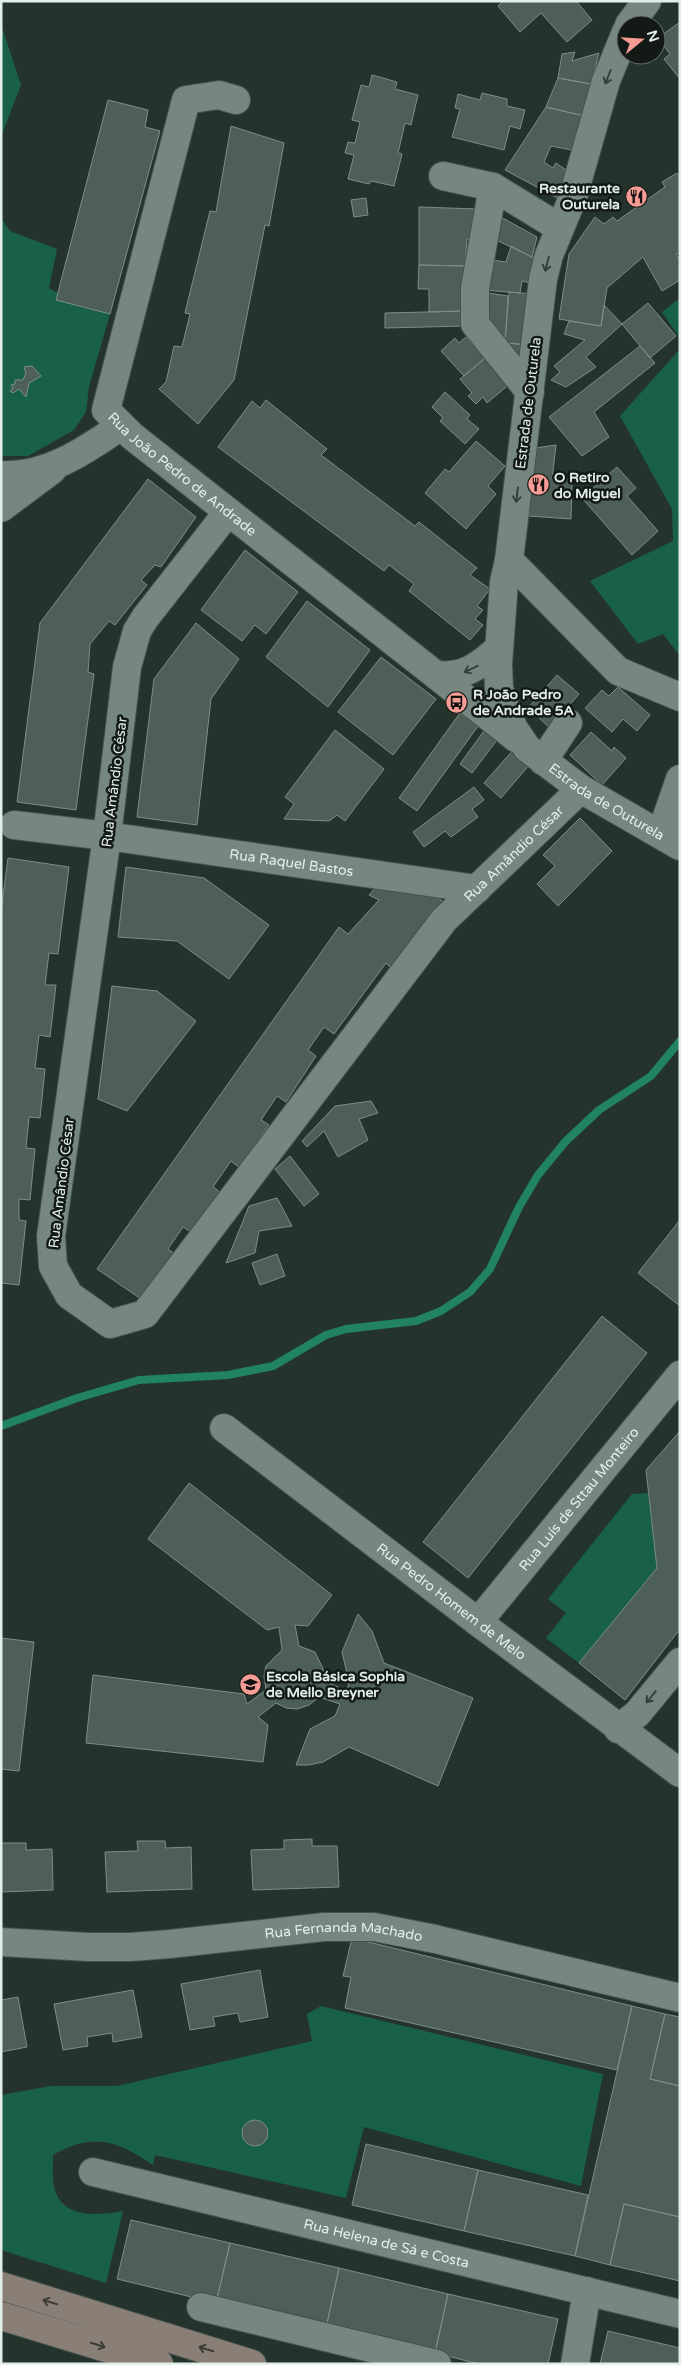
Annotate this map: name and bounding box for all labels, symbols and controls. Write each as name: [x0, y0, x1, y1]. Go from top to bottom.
north arrow: [616, 15, 666, 65]
text: N: [643, 28, 663, 44]
one-way arrow: [603, 69, 612, 84]
place label: Restaurante Outurela: [539, 180, 620, 213]
restaurant icon: Restaurante Outurela: [624, 184, 648, 208]
one-way arrow: [541, 256, 551, 272]
street label: Estrada de Outurela: [512, 336, 545, 470]
street label: Rua João Pedro de Andrade: [104, 409, 260, 540]
place label: O Retiro do Miguel: [554, 469, 621, 502]
restaurant icon: O Retiro do Miguel: [526, 473, 550, 497]
one-way arrow: [512, 487, 522, 503]
one-way arrow: [464, 665, 479, 675]
place label: R João Pedro de Andrade 5A: [473, 686, 575, 719]
bus stop icon: R João Pedro de Andrade 5A: [445, 690, 469, 714]
street label: Rua Amândio César: [98, 715, 131, 848]
street label: Estrada de Outurela: [545, 760, 667, 844]
street label: Rua Amândio César: [460, 802, 568, 905]
street label: Rua Raquel Bastos: [228, 846, 355, 880]
street label: Rua Amândio César: [45, 1116, 78, 1249]
street label: Rua Luís de Sttau Monteiro: [515, 1424, 643, 1574]
street label: Rua Pedro Homem de Melo: [373, 1540, 529, 1664]
place label: Escola Básica Sophia de Mello Breyner: [266, 1668, 405, 1701]
school or university icon: Escola Básica Sophia de Mello Breyner: [238, 1672, 262, 1696]
one-way arrow: [645, 1690, 656, 1703]
street label: Rua Fernanda Machado: [264, 1919, 424, 1945]
street label: Rua Helena de Sá e Costa: [302, 2215, 471, 2272]
one-way arrow: [43, 2296, 59, 2306]
one-way arrow: [90, 2341, 106, 2351]
one-way arrow: [198, 2344, 214, 2354]

